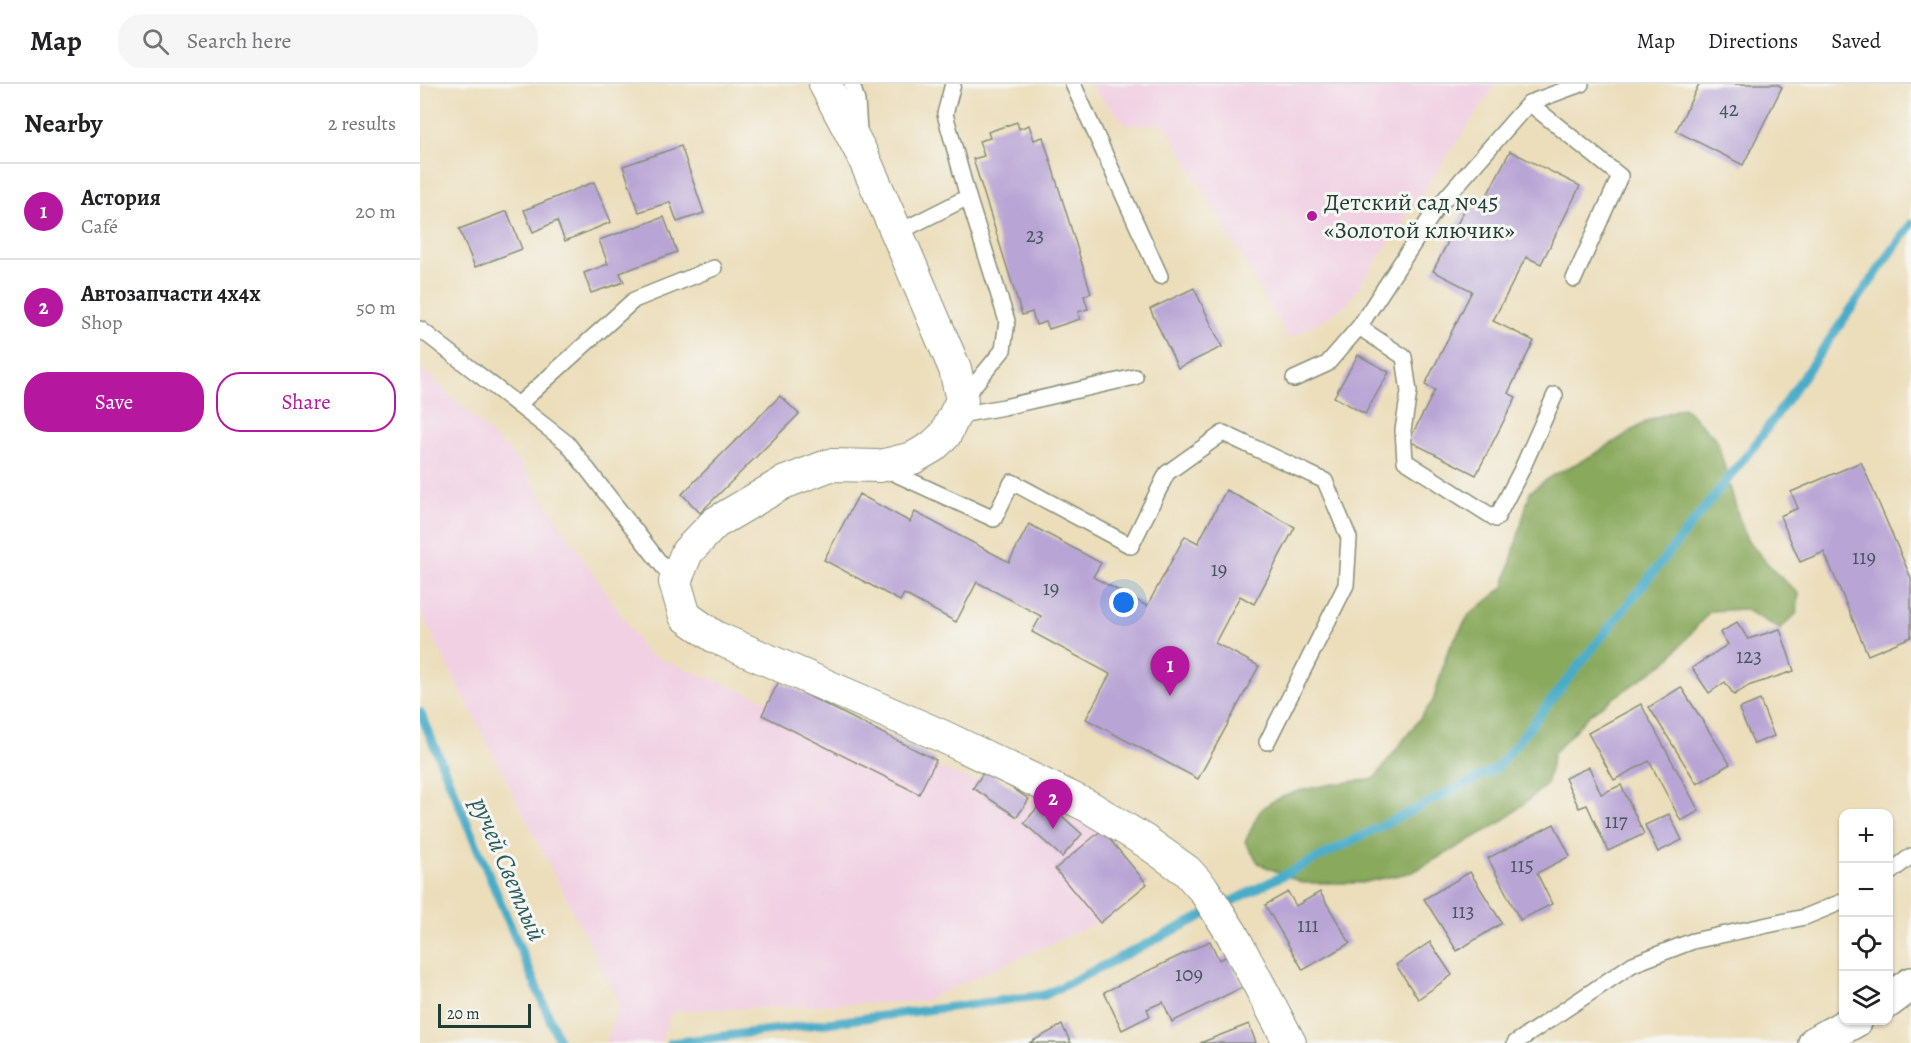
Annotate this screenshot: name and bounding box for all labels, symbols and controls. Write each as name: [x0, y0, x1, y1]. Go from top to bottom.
search box: [118, 14, 538, 68]
text: Map: [30, 22, 82, 60]
icon: search: [139, 25, 172, 58]
text: Search here: [187, 26, 291, 56]
text: Map: [1637, 27, 1675, 55]
text: Directions: [1708, 27, 1798, 55]
text: Saved: [1831, 27, 1881, 55]
house number: 42: [1719, 95, 1739, 123]
text: Nearby: [24, 106, 103, 141]
text: 2 results: [328, 110, 396, 137]
text: Астория: [81, 183, 161, 213]
place label: Детский сад №45 «Золотой ключик»: [1324, 186, 1515, 246]
text: 1: [40, 198, 47, 225]
text: 20 m: [355, 198, 396, 225]
marker: Детский сад №45 «Золотой ключик»: [1305, 209, 1319, 223]
text: Café: [81, 213, 118, 240]
house number: 23: [1026, 221, 1044, 249]
text: Автозапчасти 4х4х: [81, 279, 261, 309]
text: 2: [39, 294, 48, 321]
text: 50 m: [356, 294, 396, 321]
text: Shop: [81, 309, 123, 336]
button: Save: [24, 372, 204, 432]
button: Share: [216, 372, 396, 432]
house number: 119: [1852, 543, 1876, 571]
house number: 19: [1211, 555, 1227, 583]
house number: 19: [1043, 574, 1059, 602]
your location: [1109, 588, 1138, 617]
house number: 123: [1736, 642, 1762, 670]
pin: 1: [1150, 646, 1190, 696]
pin: 2: [1034, 780, 1072, 829]
water label: ручей Светлый: [462, 791, 555, 947]
house number: 117: [1604, 807, 1628, 835]
map controls: [1839, 809, 1893, 1025]
button: +: [1839, 809, 1893, 863]
house number: 115: [1510, 851, 1534, 879]
button: −: [1839, 863, 1893, 917]
house number: 113: [1451, 897, 1475, 925]
house number: 111: [1297, 911, 1319, 939]
button: locate: [1839, 917, 1893, 971]
house number: 109: [1175, 960, 1203, 988]
button: layers: [1839, 971, 1893, 1025]
scale bar: [438, 1001, 531, 1028]
text: 20 m: [447, 1003, 480, 1025]

